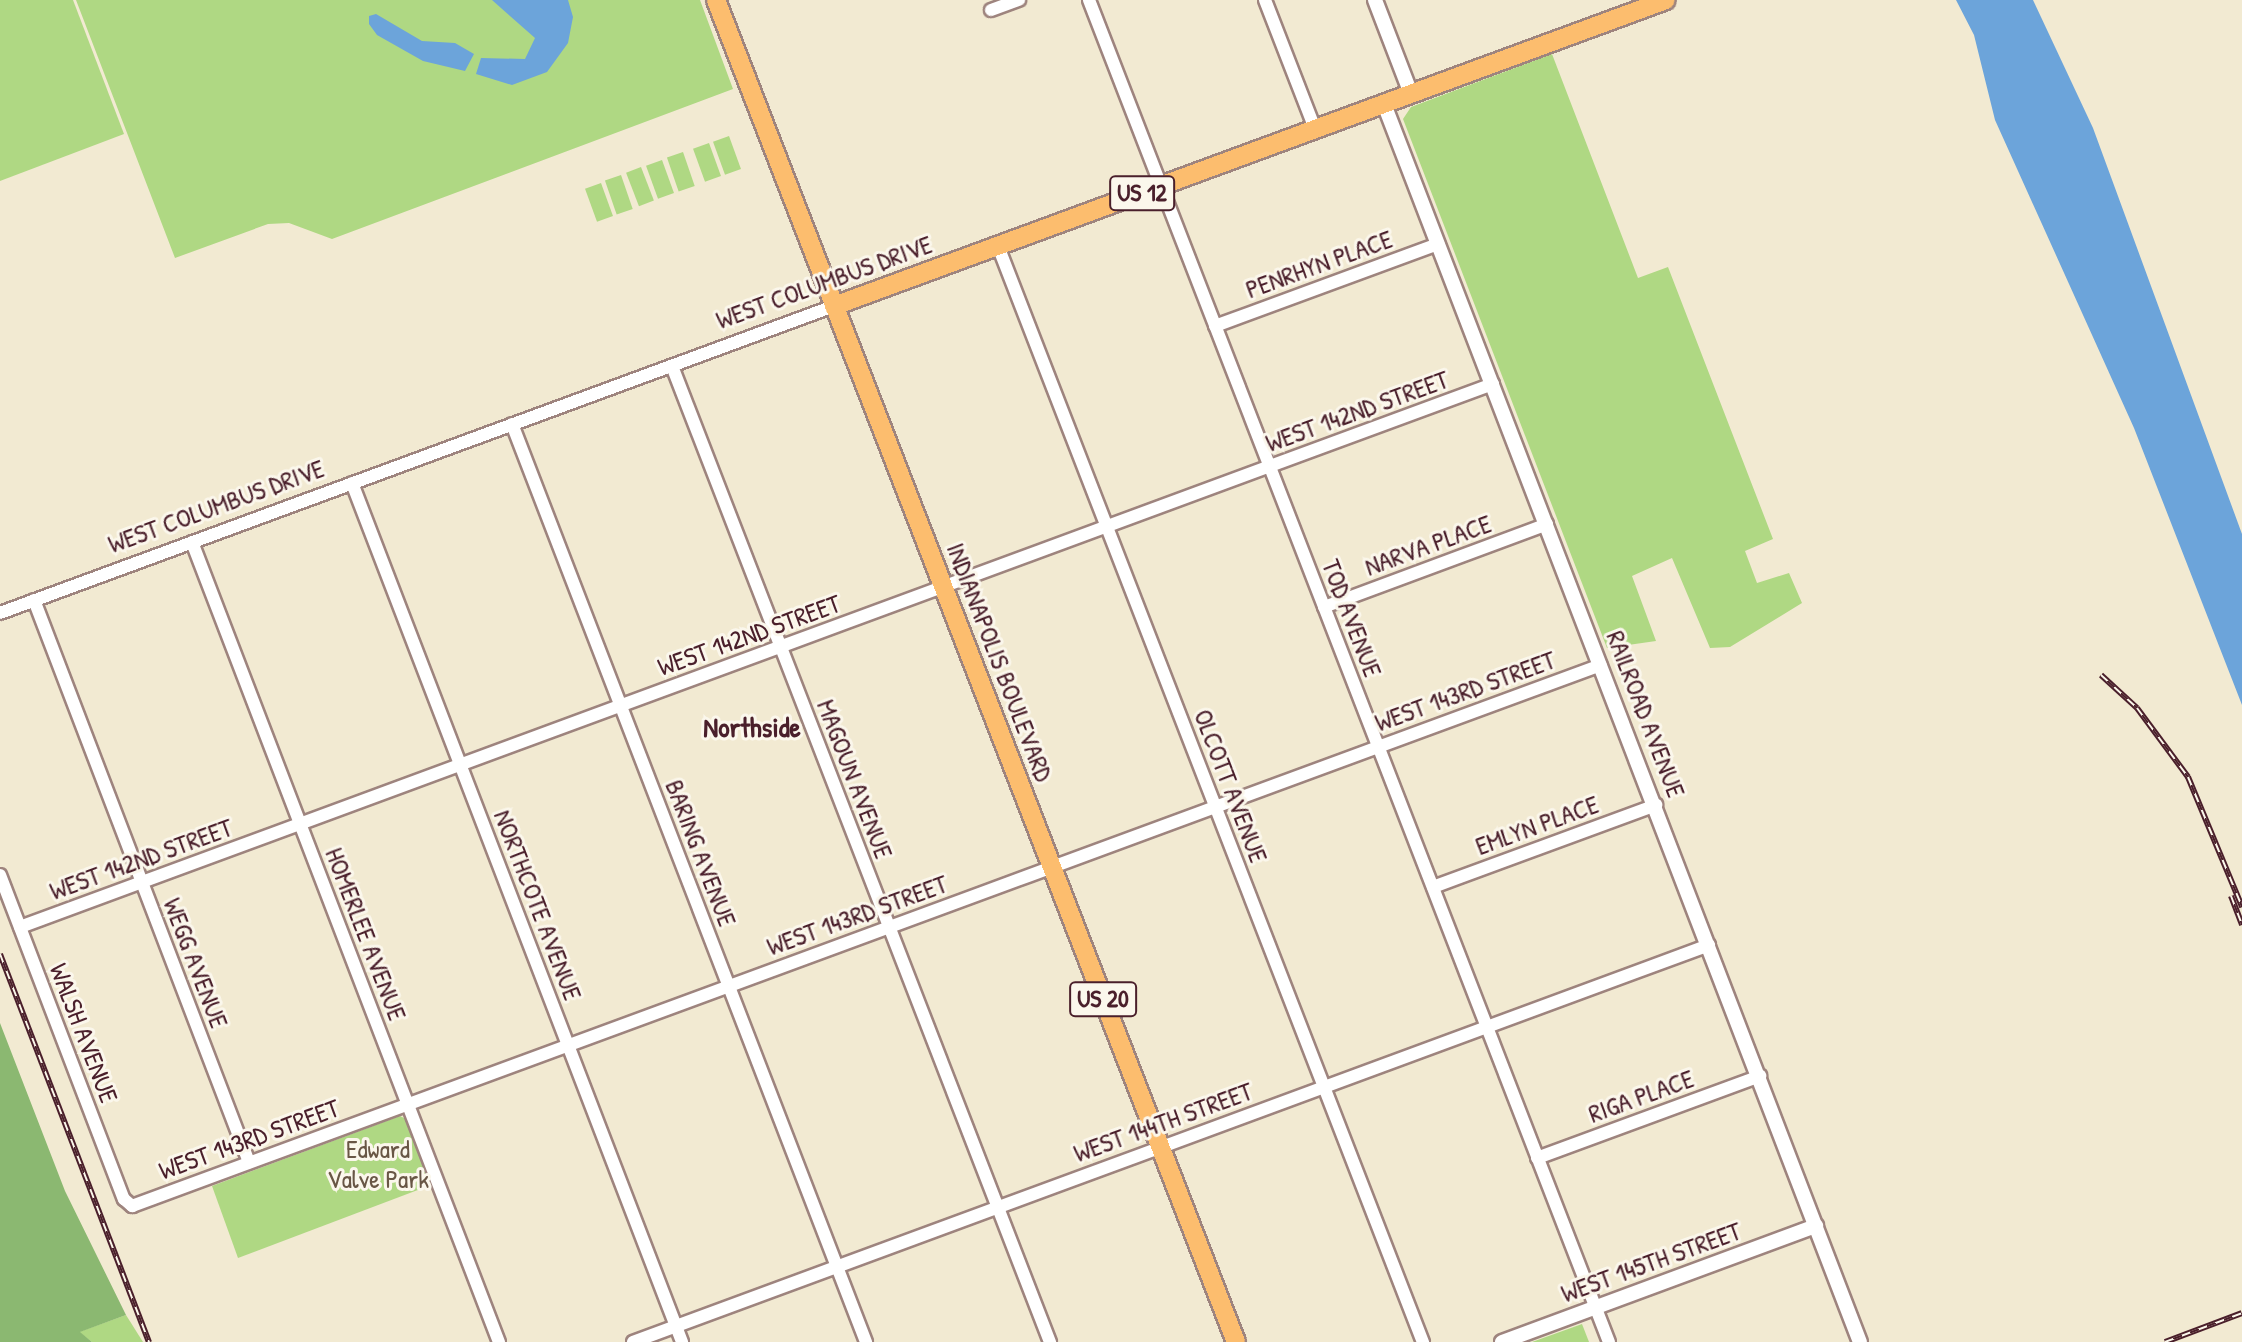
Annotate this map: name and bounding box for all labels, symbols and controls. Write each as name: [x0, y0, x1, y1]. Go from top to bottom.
road number: US 12: [1108, 173, 1176, 213]
street label: PENRHYN PLACE: [1241, 223, 1397, 305]
street label: WEST COLUMBUS DRIVE: [712, 228, 936, 336]
street label: WEST 142ND STREET: [1261, 363, 1453, 459]
street label: WEST COLUMBUS DRIVE: [104, 452, 328, 560]
street label: NARVA PLACE: [1361, 508, 1495, 582]
street label: INDIANAPOLIS BOULEVARD: [940, 538, 1060, 786]
street label: TOD AVENUE: [1315, 555, 1389, 681]
street label: WEST 142ND STREET: [653, 587, 845, 683]
street label: RAILROAD AVENUE: [1600, 626, 1692, 802]
street label: WEST 143RD STREET: [1371, 644, 1559, 738]
street label: MAGOUN AVENUE: [810, 695, 900, 863]
street label: OLCOTT AVENUE: [1187, 705, 1275, 867]
district label: Northside: [703, 710, 801, 744]
street label: BARING AVENUE: [659, 775, 743, 931]
street label: EMLYN PLACE: [1471, 788, 1603, 862]
street label: NORTHCOTE AVENUE: [487, 805, 589, 1005]
street label: WEST 142ND STREET: [45, 811, 237, 907]
street label: HOMERLEE AVENUE: [319, 843, 413, 1025]
street label: WEST 143RD STREET: [763, 868, 951, 962]
street label: WEGG AVENUE: [157, 894, 235, 1032]
street label: WALSH AVENUE: [43, 959, 125, 1107]
road number: US 20: [1069, 979, 1137, 1019]
street label: RIGA PLACE: [1584, 1063, 1698, 1129]
street label: WEST 144TH STREET: [1069, 1075, 1257, 1169]
street label: WEST 143RD STREET: [155, 1092, 343, 1186]
park label: Edward Valve Park: [327, 1133, 429, 1194]
street label: WEST 145TH STREET: [1557, 1215, 1745, 1309]

